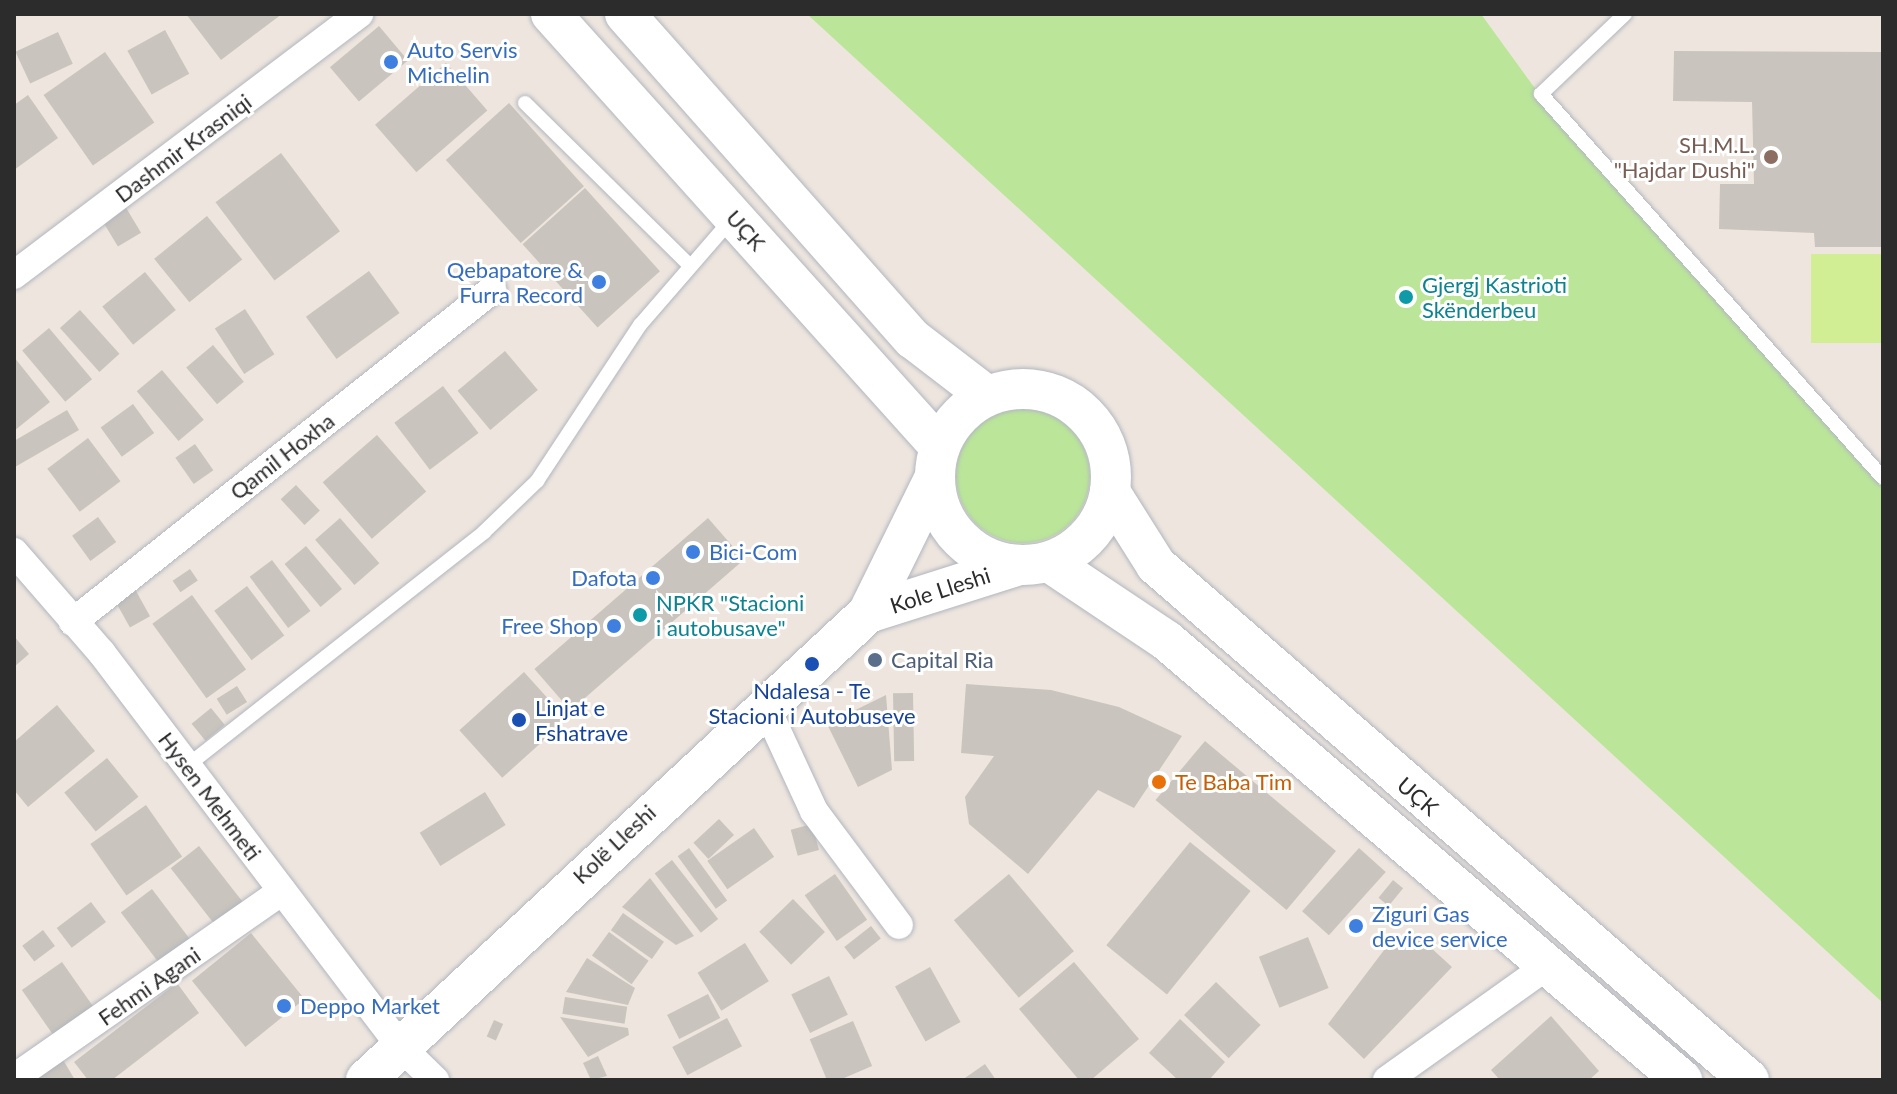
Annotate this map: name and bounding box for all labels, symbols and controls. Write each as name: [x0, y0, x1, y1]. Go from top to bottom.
place label: Auto Servis Michelin: [407, 36, 517, 88]
marker: Auto Servis Michelin: [382, 53, 400, 71]
street label: Dashmir Krasniqi: [109, 88, 257, 208]
place label: SH.M.L. "Hajdar Dushi": [1613, 131, 1755, 182]
marker: SH.M.L. "Hajdar Dushi": [1762, 148, 1780, 166]
street label: UÇK: [721, 204, 771, 256]
place label: Qebapatore & Furra Record: [447, 256, 583, 308]
place label: Gjergj Kastrioti Skënderbeu: [1422, 271, 1567, 322]
marker: Qebapatore & Furra Record: [590, 273, 608, 291]
marker: Gjergj Kastrioti Skënderbeu: [1397, 288, 1415, 306]
street label: Qamil Hoxha: [225, 407, 339, 505]
place label: Bici-Com: [709, 539, 797, 565]
marker: Bici-Com: [684, 543, 702, 561]
street label: Kole Lleshi: [887, 561, 993, 619]
place label: Dafota: [571, 565, 637, 591]
marker: Dafota: [644, 569, 662, 587]
place label: NPKR "Stacioni i autobusave": [656, 589, 804, 640]
marker: NPKR "Stacioni i autobusave": [631, 606, 649, 624]
place label: Free Shop: [501, 613, 598, 639]
marker: Free Shop: [605, 617, 623, 635]
place label: Capital Ria: [891, 647, 994, 673]
marker: Capital Ria: [866, 651, 884, 669]
marker: Ndalesa - Te Stacioni i Autobuseve: [803, 655, 821, 673]
place label: Ndalesa - Te Stacioni i Autobuseve: [708, 677, 916, 728]
place label: Linjat e Fshatrave: [535, 694, 628, 746]
marker: Linjat e Fshatrave: [510, 711, 528, 729]
street label: Hysen Mehmeti: [153, 727, 267, 865]
place label: Te Baba Tim: [1175, 769, 1293, 795]
street label: UÇK: [1392, 771, 1444, 821]
marker: Te Baba Tim: [1150, 773, 1168, 791]
street label: Kolë Lleshi: [567, 799, 661, 889]
place label: Ziguri Gas device service: [1372, 900, 1508, 952]
marker: Ziguri Gas device service: [1347, 917, 1365, 935]
street label: Fehmi Agani: [93, 941, 205, 1031]
place label: Deppo Market: [300, 993, 440, 1019]
marker: Deppo Market: [275, 997, 293, 1015]

